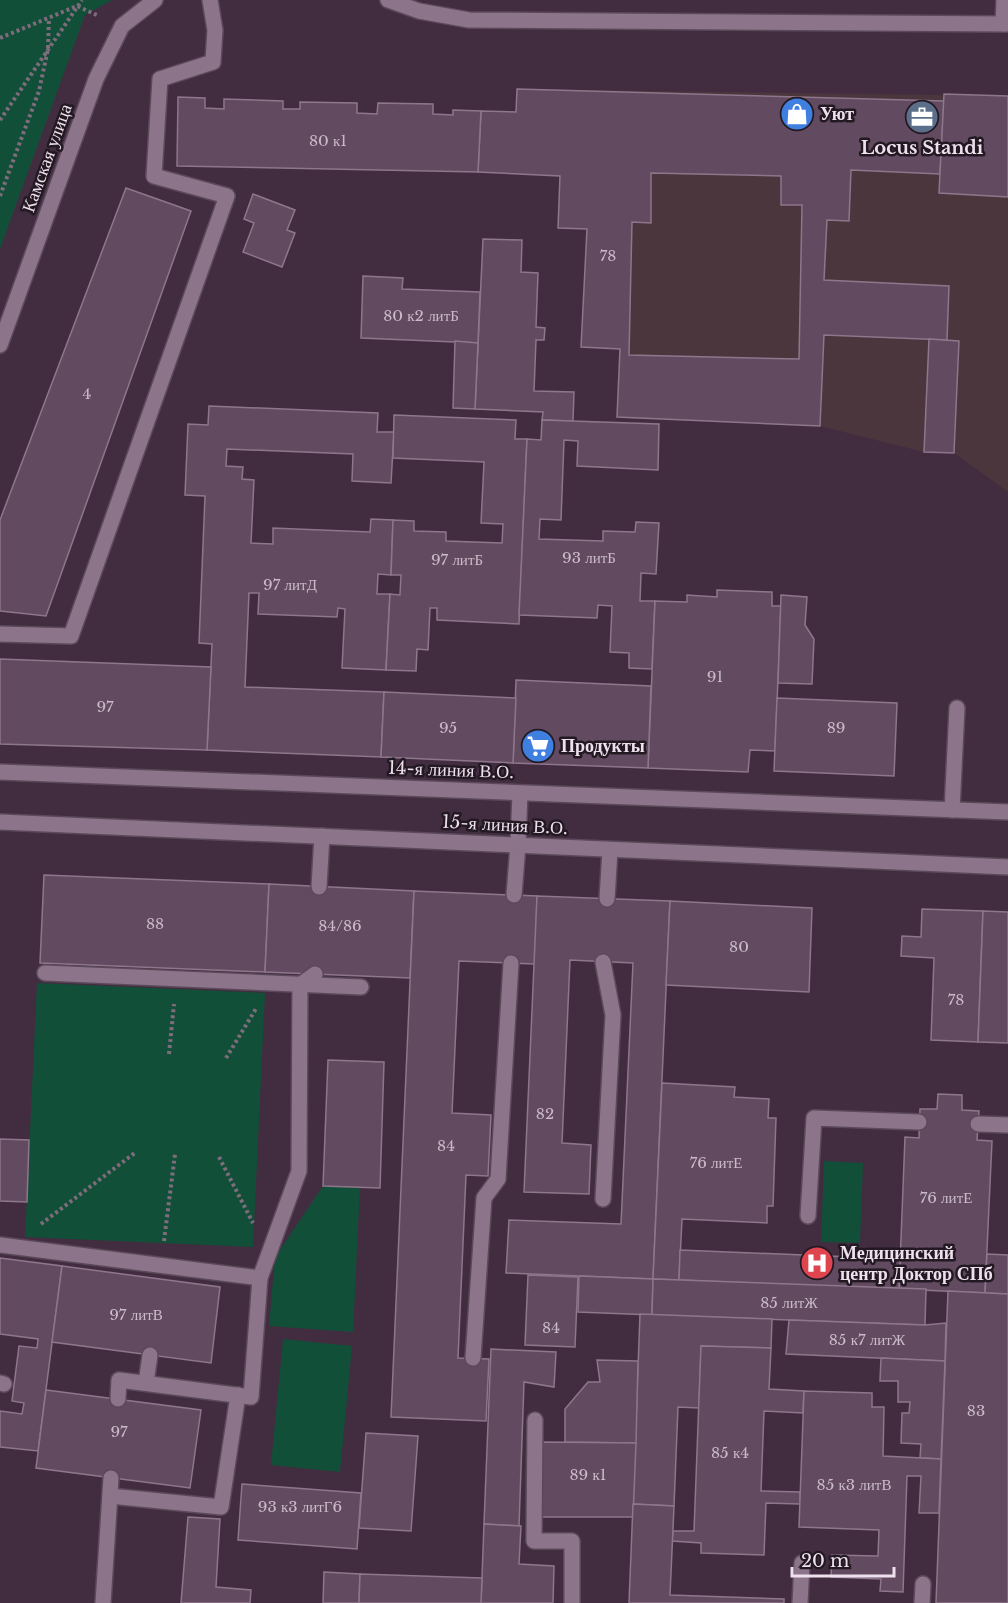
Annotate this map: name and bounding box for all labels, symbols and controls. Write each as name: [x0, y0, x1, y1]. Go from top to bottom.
shop icon: Уют: [779, 96, 815, 132]
office icon: Locus Standi: [904, 99, 940, 135]
street label: Камская улица: [17, 101, 77, 215]
place label: Уют: [820, 103, 854, 125]
house number: 80 к1: [309, 131, 347, 150]
place label: Locus Standi: [861, 137, 984, 159]
house number: 78: [600, 246, 616, 265]
house number: 80 к2 литБ: [383, 306, 459, 325]
house number: 4: [83, 384, 91, 403]
house number: 93 литБ: [562, 548, 616, 567]
house number: 97 литБ: [431, 550, 483, 569]
house number: 97 литД: [263, 575, 317, 594]
house number: 91: [707, 667, 723, 686]
house number: 97: [96, 697, 114, 716]
house number: 95: [439, 718, 457, 737]
house number: 89: [827, 718, 845, 737]
supermarket icon: Продукты: [520, 728, 556, 764]
place label: Продукты: [561, 735, 645, 757]
street label: 14-я линия В.О.: [388, 757, 514, 783]
street label: 15-я линия В.О.: [442, 811, 568, 839]
house number: 88: [146, 914, 164, 933]
house number: 84/86: [318, 916, 362, 935]
house number: 80: [729, 937, 749, 956]
house number: 78: [948, 990, 964, 1009]
house number: 82: [536, 1104, 554, 1123]
house number: 84: [437, 1136, 455, 1155]
house number: 76 литЕ: [690, 1153, 742, 1172]
house number: 76 литЕ: [920, 1188, 972, 1207]
place label: Медицинский центр Доктор СПб: [840, 1242, 993, 1285]
hospital icon: Медицинский центр Доктор СПб: [799, 1245, 835, 1281]
house number: 85 литЖ: [760, 1293, 818, 1312]
house number: 97 литВ: [109, 1305, 163, 1324]
house number: 84: [542, 1318, 560, 1337]
house number: 85 к7 литЖ: [829, 1330, 906, 1349]
house number: 83: [967, 1401, 985, 1420]
house number: 97: [110, 1422, 128, 1441]
house number: 85 к4: [711, 1443, 749, 1462]
house number: 89 к1: [569, 1465, 607, 1484]
house number: 85 к3 литВ: [817, 1475, 891, 1494]
house number: 93 к3 литГ6: [258, 1497, 342, 1516]
scale bar: [792, 1540, 894, 1578]
text: 20 m: [801, 1550, 849, 1572]

